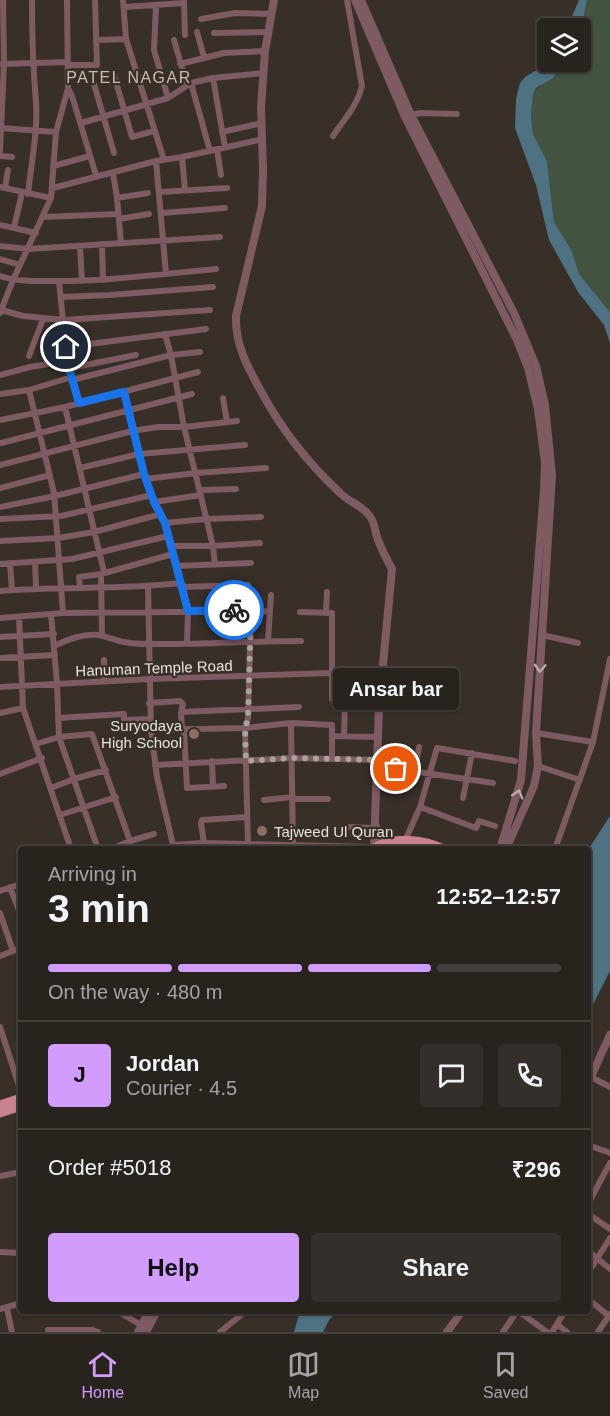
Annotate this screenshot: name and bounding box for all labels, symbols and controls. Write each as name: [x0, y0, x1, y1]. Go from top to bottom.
map controls: [537, 18, 591, 72]
button: layers: [537, 18, 591, 72]
district label: PATEL NAGAR: [66, 69, 192, 86]
pin: [40, 321, 91, 372]
icon: home: [49, 330, 82, 363]
courier: [204, 580, 264, 640]
icon: bike: [218, 594, 251, 627]
street label: Hanuman Temple Road: [75, 657, 233, 679]
one-way arrow: [534, 663, 547, 672]
callout: Ansar bar: [333, 667, 459, 709]
text: Ansar bar: [349, 678, 443, 700]
place label: Suryodaya High School: [101, 717, 183, 751]
marker: Suryodaya High School: [187, 727, 201, 741]
pin: [370, 743, 421, 794]
icon: bag: [379, 752, 412, 785]
one-way arrow: [510, 789, 523, 800]
place label: Tajweed Ul Quran: [274, 823, 393, 840]
marker: Tajweed Ul Quran: [255, 824, 269, 838]
text: Arriving in: [48, 863, 137, 885]
text: 12:52–12:57: [436, 884, 561, 909]
text: 3 min: [48, 887, 150, 930]
text: On the way · 480 m: [48, 981, 223, 1003]
button: chat: [420, 1044, 483, 1107]
button: phone: [498, 1044, 561, 1107]
text: Jordan: [126, 1051, 199, 1076]
text: J: [73, 1062, 86, 1087]
text: Courier · 4.5: [126, 1077, 237, 1099]
text: Order #5018: [48, 1155, 172, 1180]
text: ₹296: [512, 1157, 561, 1182]
button: Help: [48, 1233, 299, 1302]
button: Share: [311, 1233, 561, 1302]
tab: Home: [81, 1348, 124, 1402]
tab: Map: [287, 1348, 320, 1402]
tab: Saved: [483, 1348, 528, 1402]

